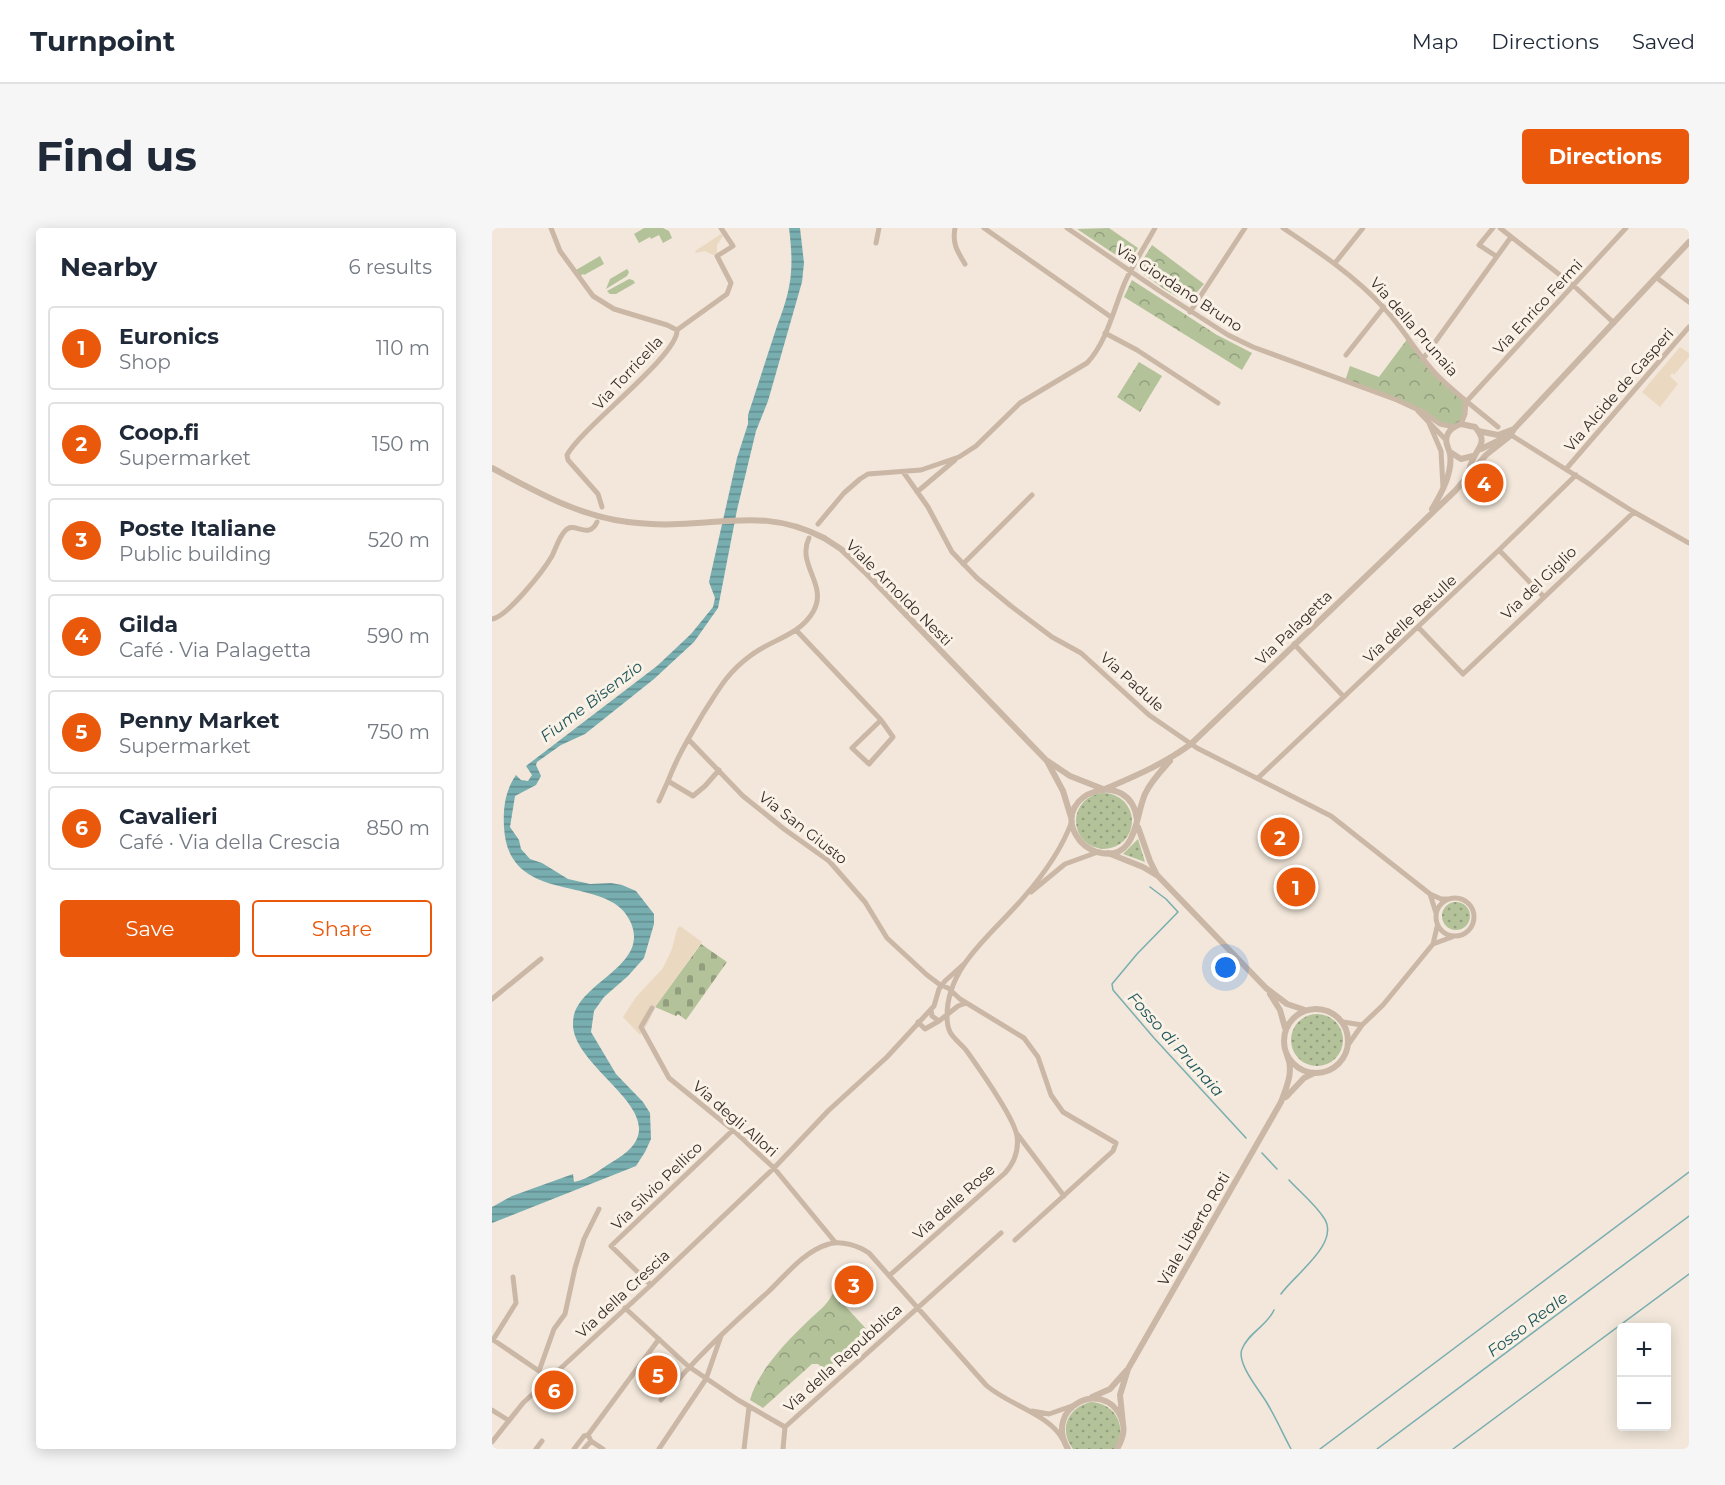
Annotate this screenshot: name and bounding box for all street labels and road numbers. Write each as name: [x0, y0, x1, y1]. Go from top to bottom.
street label: Via Giordano Bruno: [1112, 239, 1246, 336]
street label: Via Enrico Fermi: [1489, 255, 1586, 358]
street label: Via della Prunaia: [1366, 273, 1463, 380]
street label: Via Alcide de Gasperi: [1560, 324, 1677, 455]
street label: Via Torricella: [589, 332, 667, 414]
street label: Viale Arnoldo Nesti: [842, 536, 956, 650]
street label: Via del Giglio: [1497, 542, 1580, 623]
street label: Via delle Betulle: [1359, 570, 1460, 667]
street label: Via Palagetta: [1251, 586, 1336, 669]
street label: Via Padule: [1096, 648, 1168, 715]
street label: Via San Giusto: [755, 787, 851, 868]
street label: Via degli Allori: [689, 1076, 782, 1161]
street label: Via Silvio Pellico: [607, 1137, 706, 1234]
street label: Via delle Rose: [909, 1160, 999, 1243]
street label: Viale Liberto Roti: [1153, 1169, 1234, 1289]
street label: Via della Crescia: [572, 1245, 673, 1342]
street label: Via della Repubblica: [779, 1299, 906, 1416]

